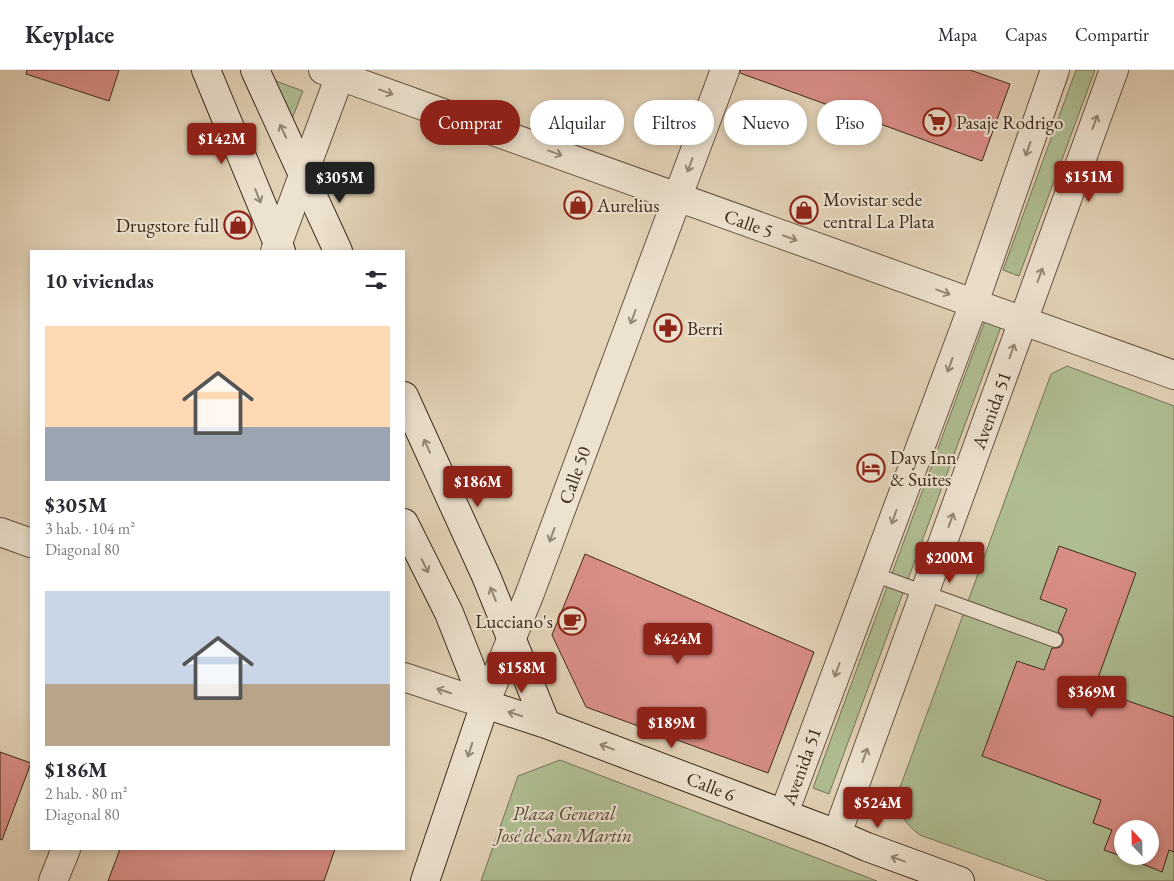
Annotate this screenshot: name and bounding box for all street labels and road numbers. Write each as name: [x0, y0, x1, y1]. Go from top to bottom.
street label: Calle 5: [721, 203, 777, 244]
street label: Avenida 51: [966, 368, 1017, 453]
street label: Calle 50: [553, 443, 596, 507]
street label: Avenida 51: [776, 724, 827, 809]
street label: Calle 6: [683, 766, 739, 807]

